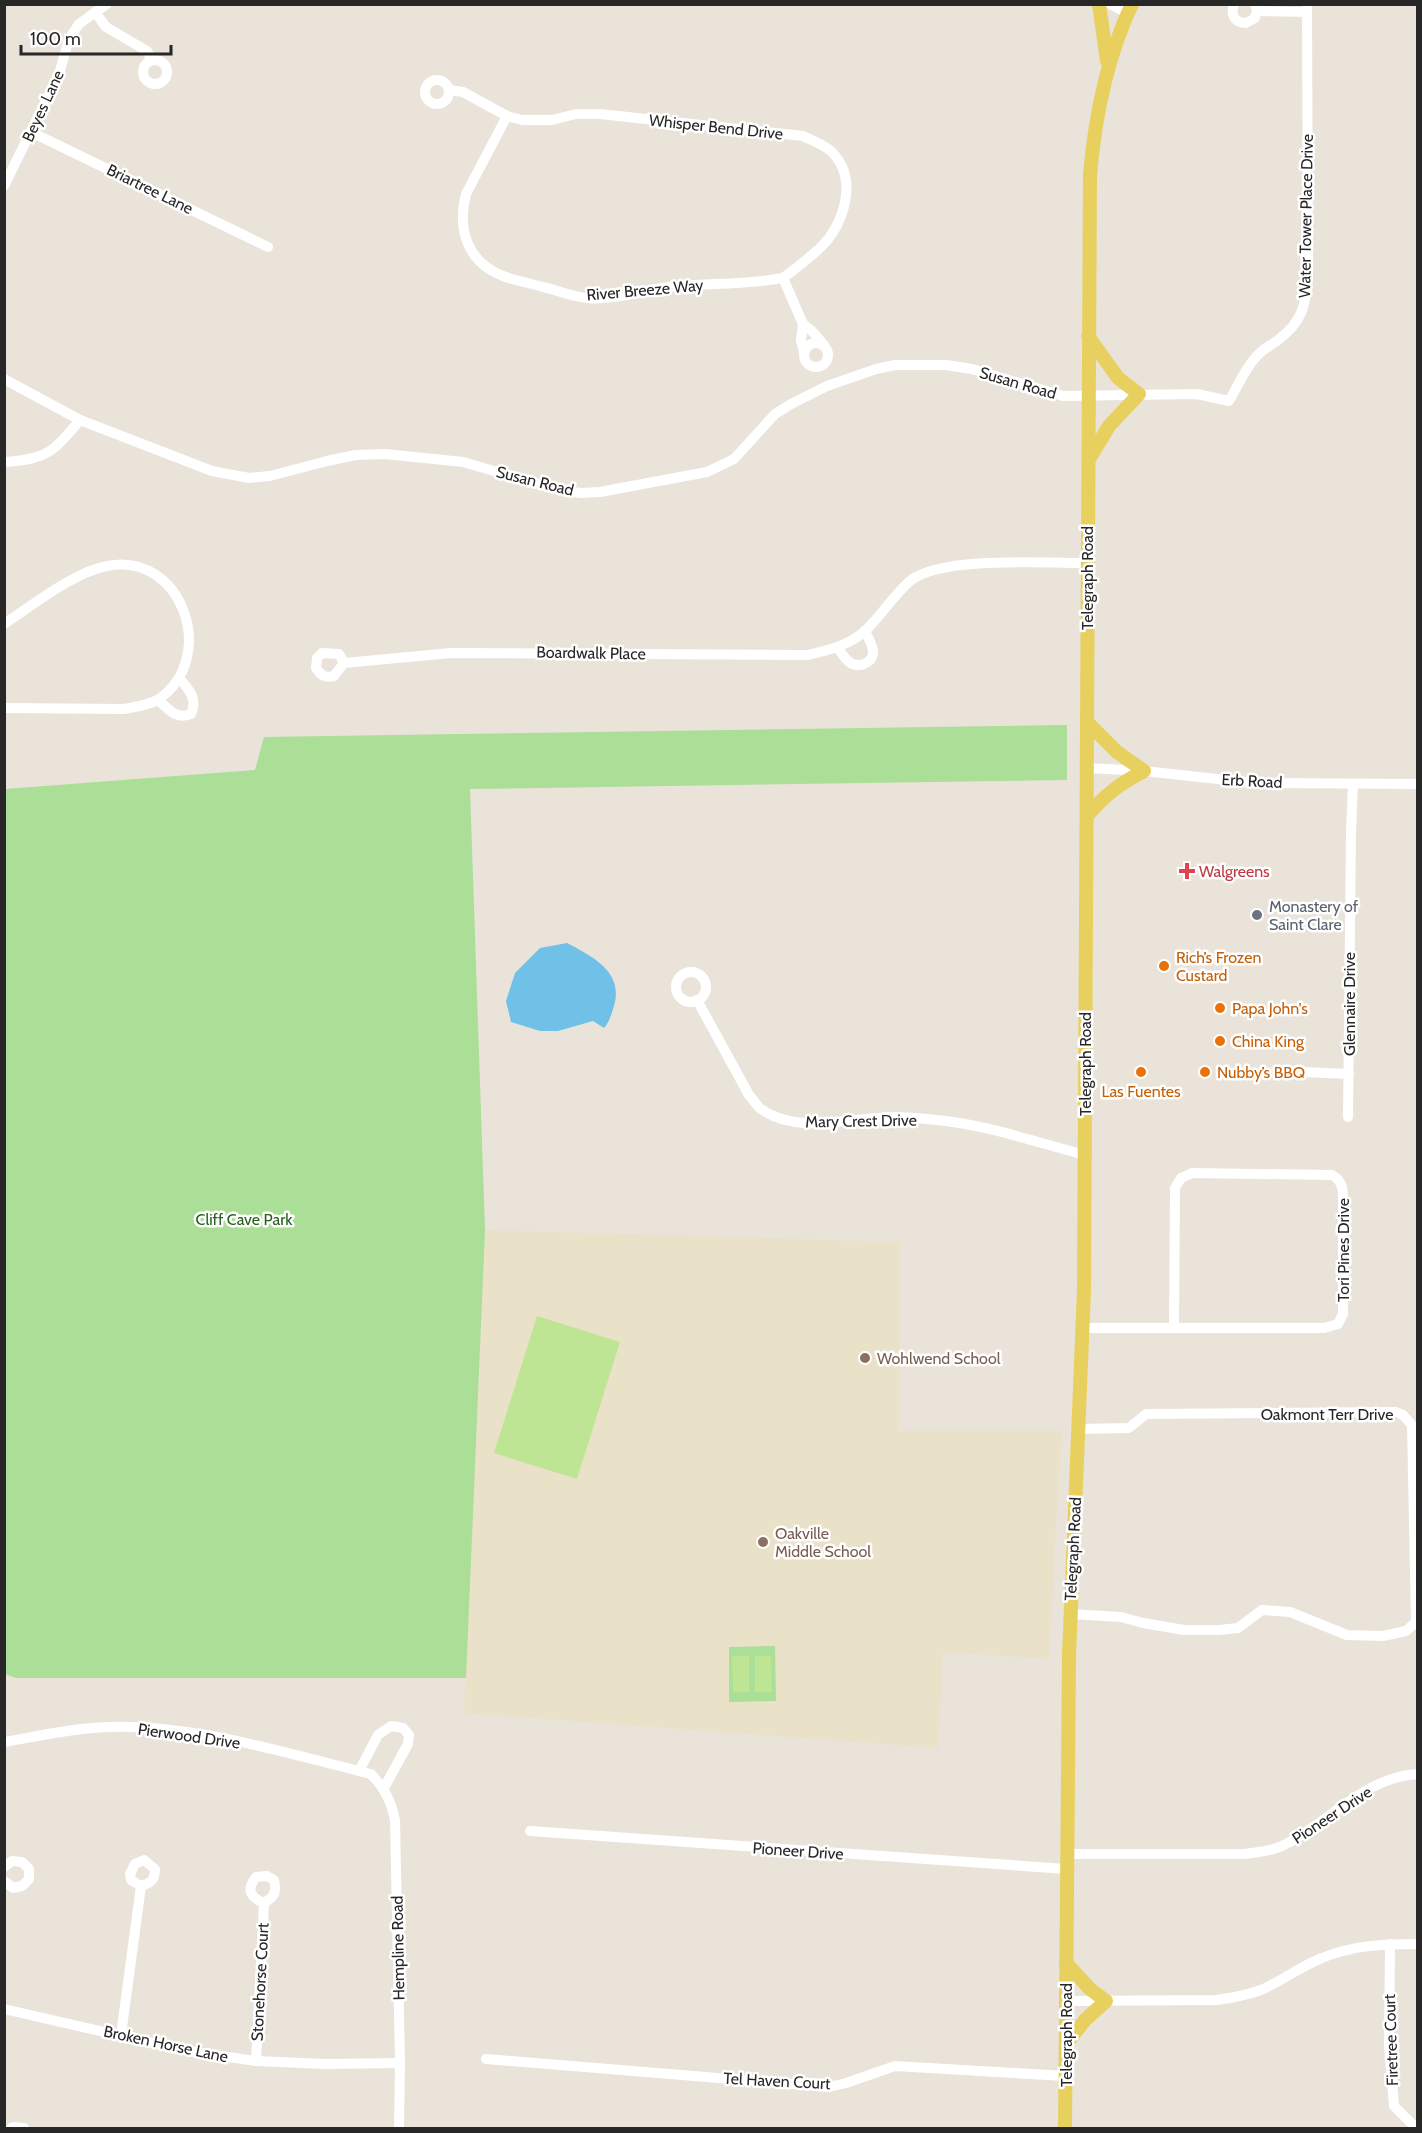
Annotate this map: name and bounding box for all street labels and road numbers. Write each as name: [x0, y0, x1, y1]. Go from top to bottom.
street label: Beyes Lane: [18, 67, 68, 145]
street label: Whisper Bend Drive: [648, 111, 784, 143]
street label: Water Tower Place Drive: [1295, 134, 1317, 298]
street label: Briartree Lane: [104, 160, 196, 218]
street label: River Breeze Way: [586, 275, 704, 305]
street label: Susan Road: [977, 363, 1059, 403]
street label: Susan Road: [494, 462, 576, 500]
street label: Telegraph Road: [1078, 526, 1097, 630]
street label: Boardwalk Place: [536, 643, 646, 663]
street label: Erb Road: [1221, 770, 1283, 792]
street label: Glennaire Drive: [1340, 952, 1359, 1056]
street label: Telegraph Road: [1076, 1012, 1095, 1116]
street label: Mary Crest Drive: [805, 1111, 917, 1131]
street label: Tori Pines Drive: [1334, 1198, 1353, 1302]
street label: Oakmont Terr Drive: [1261, 1405, 1393, 1424]
street label: Telegraph Road: [1061, 1497, 1085, 1601]
street label: Pierwood Drive: [137, 1719, 241, 1753]
street label: Pioneer Drive: [1289, 1782, 1375, 1848]
street label: Pioneer Drive: [752, 1838, 844, 1864]
street label: Hempline Road: [388, 1895, 408, 2001]
street label: Stonehorse Court: [247, 1922, 273, 2042]
street label: Telegraph Road: [1057, 1983, 1076, 2087]
street label: Firetree Court: [1380, 1993, 1402, 2086]
street label: Broken Horse Lane: [102, 2022, 230, 2066]
street label: Tel Haven Court: [723, 2069, 832, 2093]

